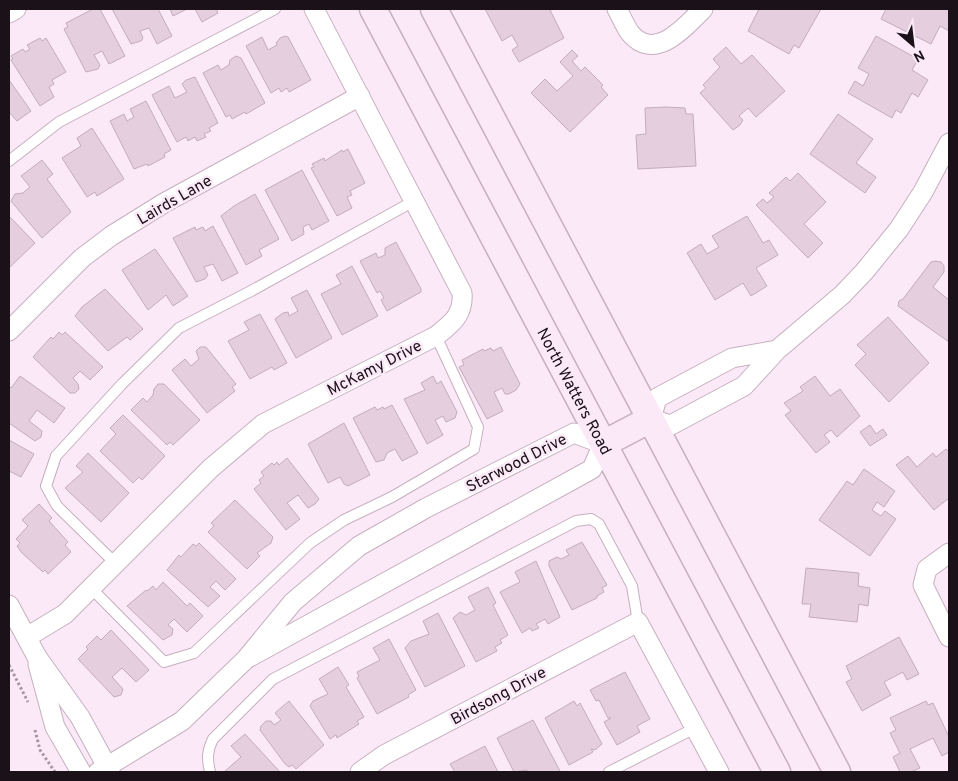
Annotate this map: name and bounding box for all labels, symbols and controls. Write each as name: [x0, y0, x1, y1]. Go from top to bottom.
north arrow: [888, 20, 938, 70]
text: N: [910, 45, 927, 65]
street label: Lairds Lane: [134, 171, 216, 230]
street label: North Watters Road: [531, 325, 615, 459]
street label: McKamy Drive: [324, 336, 426, 401]
street label: Starwood Drive: [463, 430, 571, 498]
street label: Birdsong Drive: [448, 663, 550, 730]

